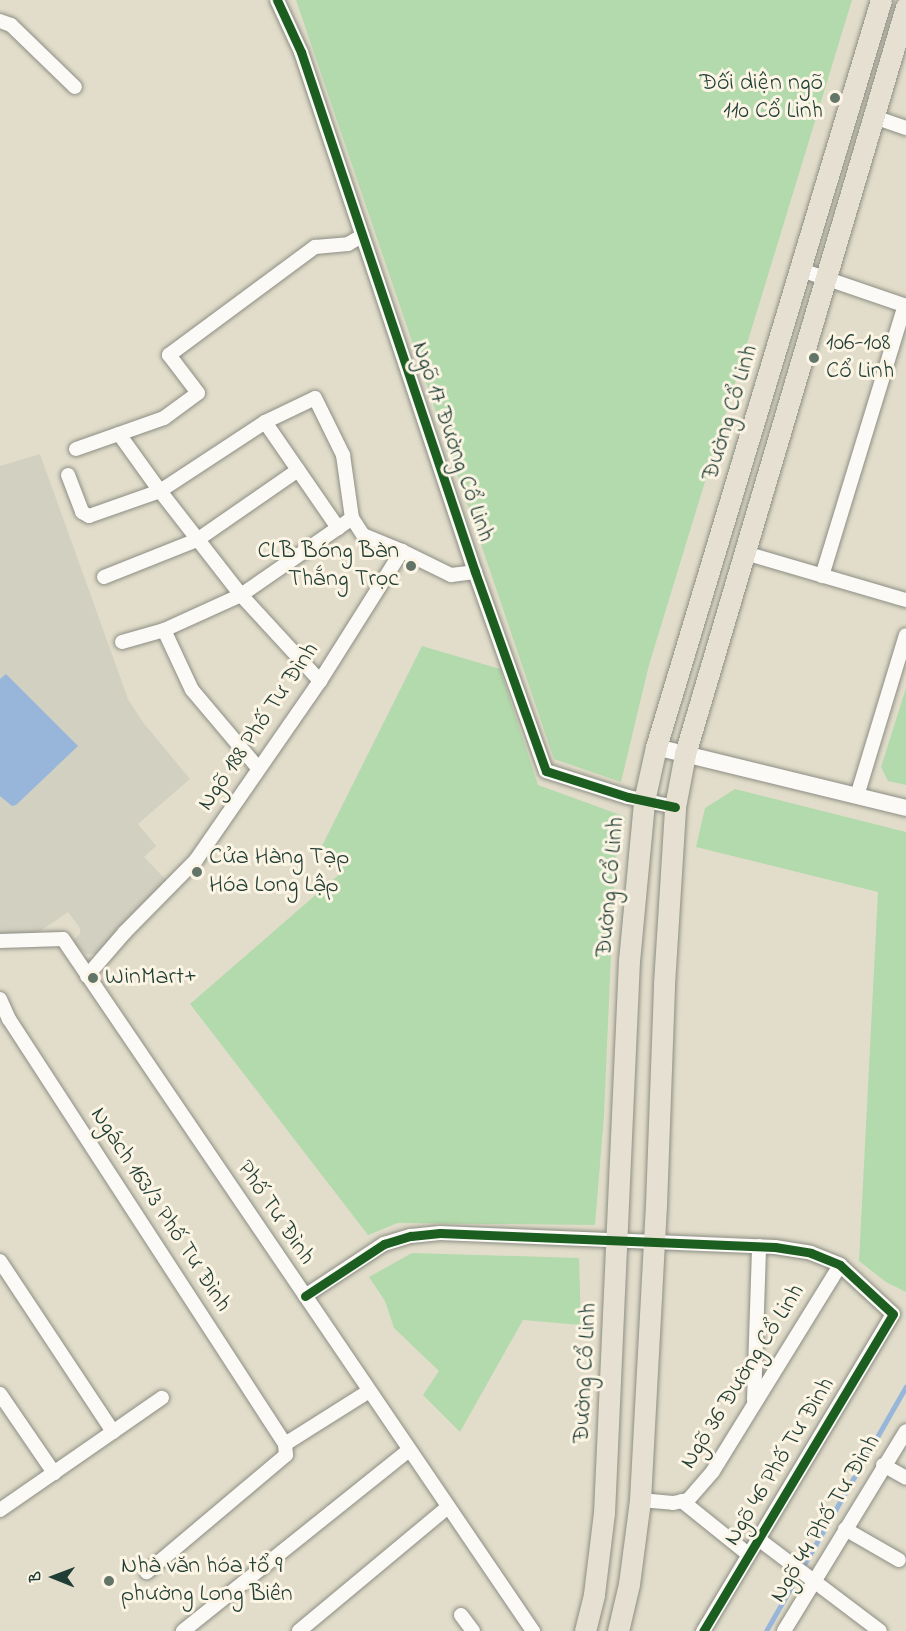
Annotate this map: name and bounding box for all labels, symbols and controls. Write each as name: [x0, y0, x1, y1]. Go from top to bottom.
place label: Đối diện ngõ 110 Cổ Linh: [699, 70, 823, 126]
marker: Đối diện ngõ 110 Cổ Linh: [828, 91, 842, 105]
place label: 106-108 Cổ Linh: [826, 330, 894, 386]
street label: Ngõ 17 Đường Cổ Linh: [404, 338, 500, 546]
street label: Đường Cổ Linh: [697, 342, 765, 484]
marker: 106-108 Cổ Linh: [807, 351, 821, 365]
place label: CLB Bóng Bàn Thắng Trọc: [257, 538, 399, 594]
marker: CLB Bóng Bàn Thắng Trọc: [404, 559, 418, 573]
street label: Ngõ 188 Phố Tư Đình: [192, 637, 326, 817]
street label: Đường Cổ Linh: [591, 816, 631, 958]
place label: Cửa Hàng Tạp Hóa Long Lập: [209, 844, 349, 900]
marker: Cửa Hàng Tạp Hóa Long Lập: [190, 865, 204, 879]
place label: WinMart+: [105, 964, 197, 992]
marker: WinMart+: [86, 971, 100, 985]
street label: Ngách 163/3 Phố Tư Đình: [83, 1102, 237, 1318]
street label: Phố Tư Đình: [230, 1155, 320, 1271]
street label: Ngõ 36 Đường Cổ Linh: [675, 1279, 811, 1475]
street label: Đường Cổ Linh: [568, 1302, 604, 1444]
street label: Ngõ 46 Phố Tư Đình: [718, 1373, 842, 1551]
street label: Ngõ 44 Phố Tư Đình: [765, 1430, 887, 1608]
north arrow: [24, 1547, 84, 1607]
place label: Nhà văn hóa tổ 9 phường Long Biên: [121, 1553, 293, 1609]
text: B: [24, 1571, 48, 1582]
marker: Nhà văn hóa tổ 9 phường Long Biên: [102, 1574, 116, 1588]

